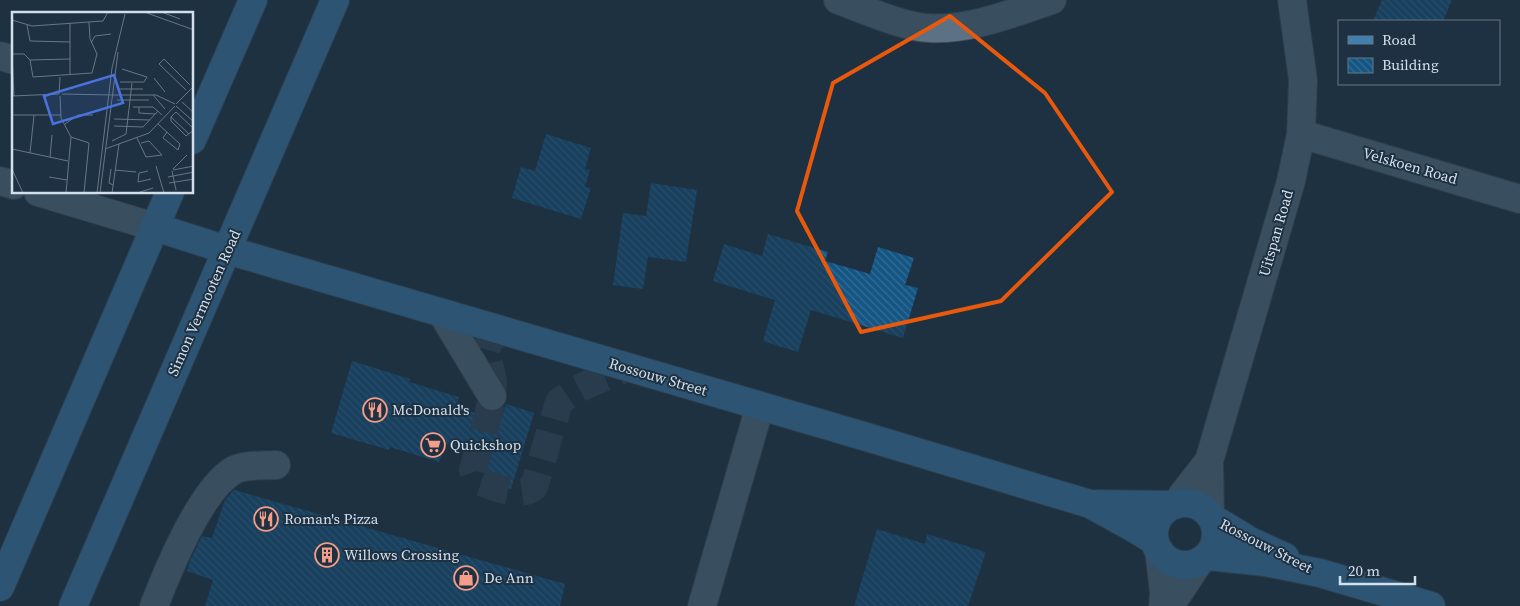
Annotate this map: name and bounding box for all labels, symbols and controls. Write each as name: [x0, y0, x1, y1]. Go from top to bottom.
inset map: [12, 12, 194, 194]
legend: [1338, 20, 1500, 85]
text: Road: [1382, 29, 1416, 50]
text: Building: [1382, 54, 1439, 75]
street label: Velskoen Road: [1360, 142, 1460, 189]
street label: Uitspan Road: [1253, 187, 1298, 279]
street label: Simon Vermooten Road: [162, 226, 245, 379]
street label: Rossouw Street: [607, 352, 710, 401]
restaurant icon: McDonald's: [362, 397, 388, 423]
place label: McDonald's: [392, 399, 469, 420]
supermarket icon: Quickshop: [420, 432, 446, 458]
place label: Quickshop: [450, 434, 521, 455]
restaurant icon: Roman's Pizza: [253, 506, 279, 532]
place label: Roman's Pizza: [284, 508, 379, 529]
street label: Rossouw Street: [1216, 513, 1316, 578]
building icon: Willows Crossing: [314, 542, 340, 568]
place label: Willows Crossing: [344, 544, 460, 565]
scale bar: [1340, 554, 1415, 586]
text: 20 m: [1348, 560, 1380, 581]
shop icon: De Ann: [453, 565, 479, 591]
place label: De Ann: [484, 567, 534, 588]

